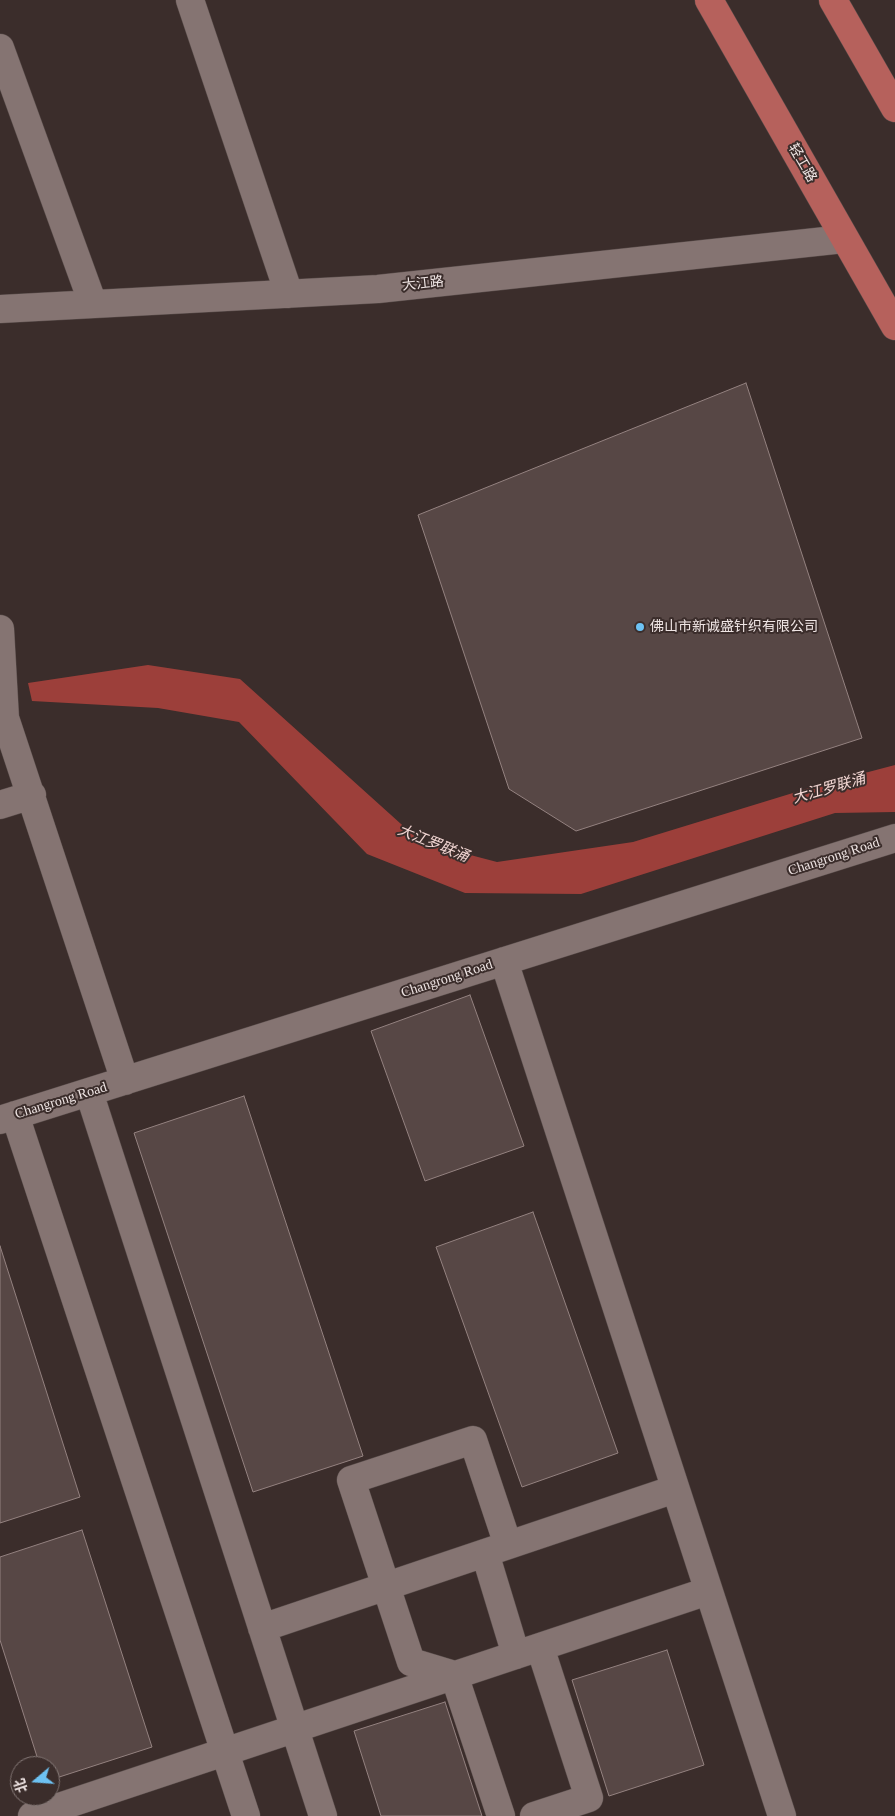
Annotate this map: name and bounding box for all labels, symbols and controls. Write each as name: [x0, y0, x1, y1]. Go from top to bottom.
street label: 轻工路: [784, 141, 820, 185]
street label: 大江路: [401, 273, 445, 295]
place label: 佛山市新诚盛针织有限公司: [650, 619, 818, 635]
marker: 佛山市新诚盛针织有限公司: [634, 621, 646, 633]
water label: 大江罗联涌: [790, 770, 868, 808]
water label: 大江罗联涌: [395, 822, 471, 866]
street label: Changrong Road: [786, 834, 882, 880]
street label: Changrong Road: [399, 956, 495, 1002]
street label: Changrong Road: [13, 1079, 109, 1123]
north arrow: [10, 1756, 60, 1806]
text: 北: [12, 1777, 31, 1794]

